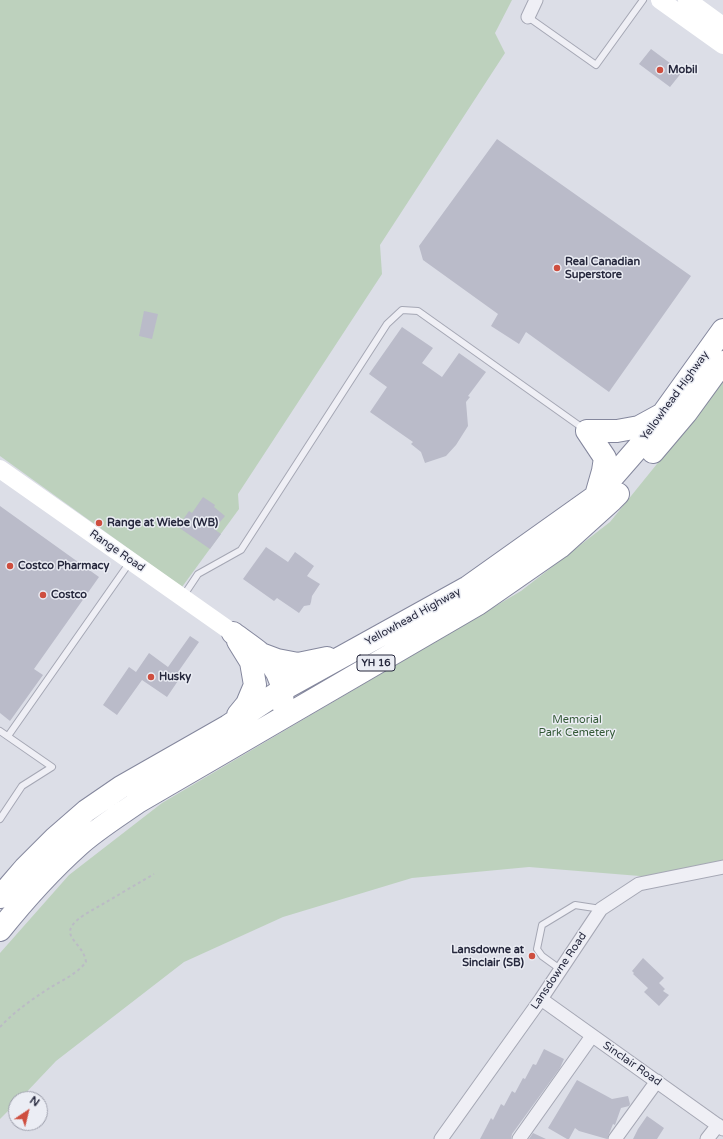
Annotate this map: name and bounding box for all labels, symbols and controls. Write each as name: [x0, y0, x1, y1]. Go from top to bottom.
place label: Mobil: [668, 63, 698, 77]
marker: Mobil: [655, 65, 665, 75]
place label: Real Canadian Superstore: [565, 255, 640, 281]
marker: Real Canadian Superstore: [552, 263, 562, 273]
street label: Yellowhead Highway: [638, 349, 712, 443]
place label: Range at Wiebe (WB): [107, 516, 218, 530]
marker: Range at Wiebe (WB): [94, 518, 104, 528]
street label: Range Road: [87, 527, 147, 575]
place label: Costco Pharmacy: [18, 559, 109, 573]
marker: Costco Pharmacy: [5, 561, 15, 571]
street label: Yellowhead Highway: [363, 585, 463, 649]
place label: Costco: [51, 588, 87, 602]
marker: Costco: [38, 590, 48, 600]
road number: YH 16: [357, 655, 395, 671]
place label: Husky: [159, 670, 191, 684]
marker: Husky: [146, 672, 156, 682]
park label: Memorial Park Cemetery: [539, 713, 615, 739]
street label: Lansdowne Road: [528, 930, 590, 1012]
place label: Lansdowne at Sinclair (SB): [451, 943, 524, 969]
marker: Lansdowne at Sinclair (SB): [527, 951, 537, 961]
street label: Sinclair Road: [600, 1039, 664, 1089]
north arrow: [8, 1091, 48, 1131]
text: N: [27, 1094, 42, 1109]

